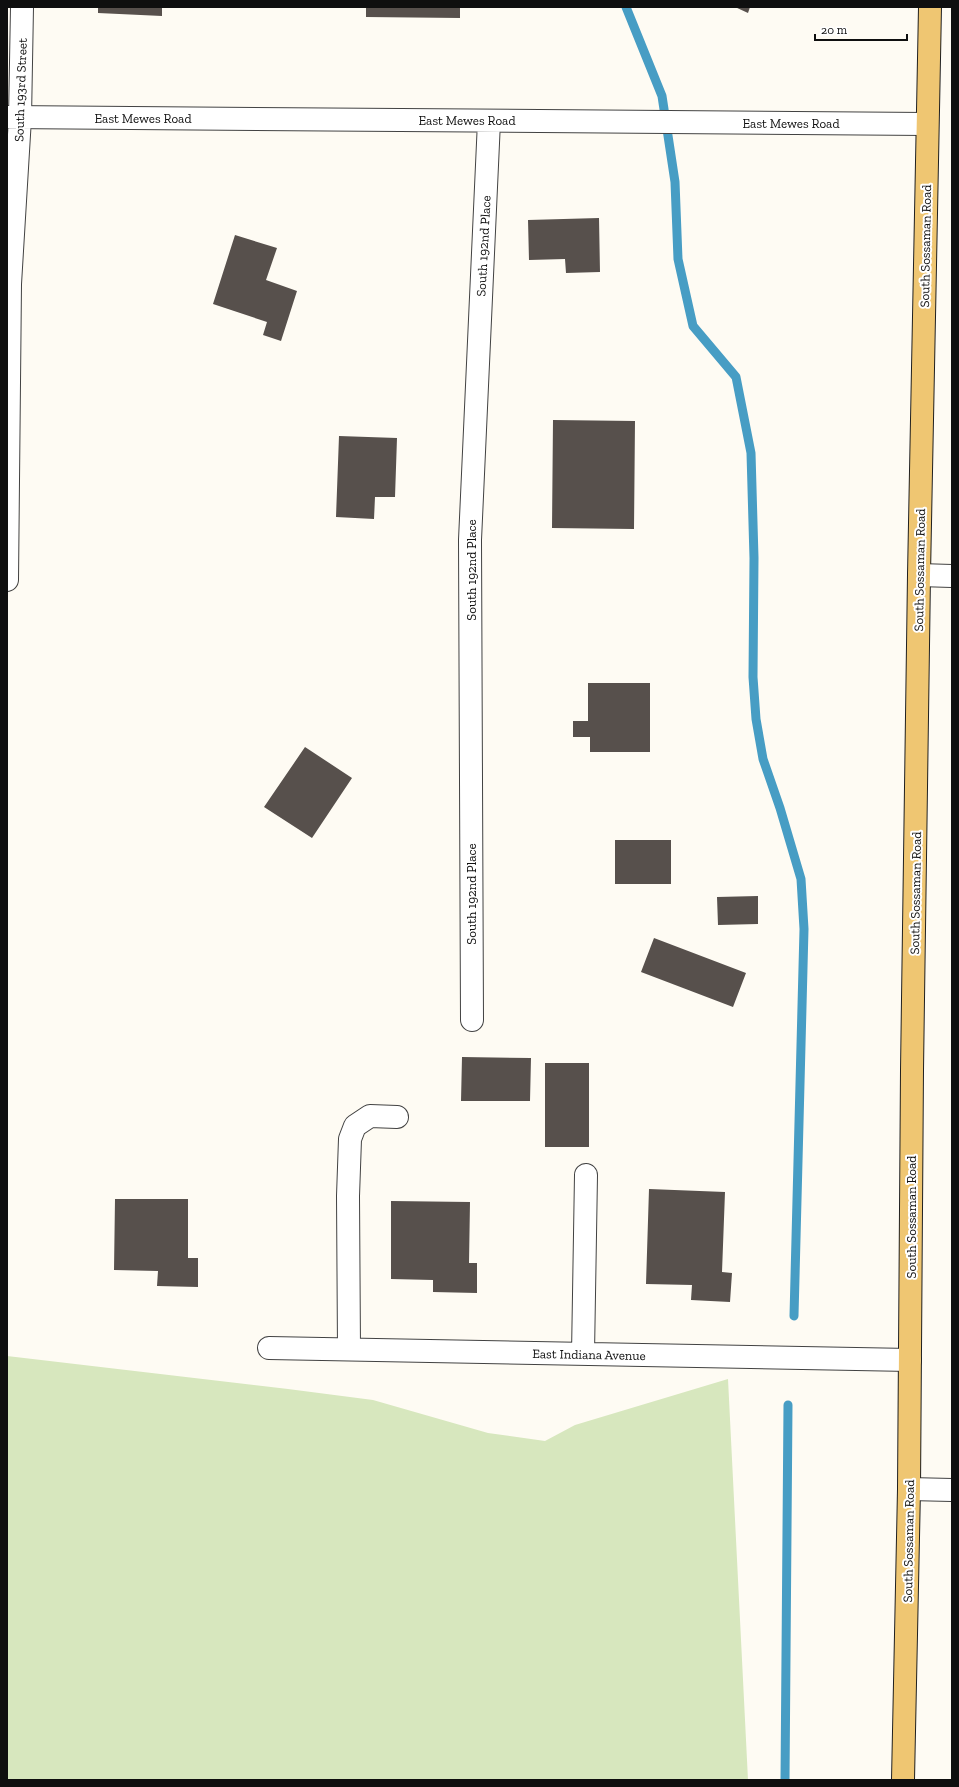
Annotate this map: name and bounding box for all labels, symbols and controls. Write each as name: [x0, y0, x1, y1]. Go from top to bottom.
scale bar: [815, 16, 907, 42]
text: 20 m: [821, 23, 848, 37]
street label: South 193rd Street: [11, 38, 30, 142]
street label: East Mewes Road: [94, 111, 192, 126]
street label: East Mewes Road: [418, 113, 516, 128]
street label: East Mewes Road: [742, 116, 840, 131]
street label: South Sossaman Road: [917, 184, 934, 308]
street label: South 192nd Place: [473, 195, 494, 297]
street label: South Sossaman Road: [911, 508, 928, 632]
street label: South 192nd Place: [464, 519, 479, 621]
street label: South Sossaman Road: [907, 831, 924, 955]
street label: South 192nd Place: [464, 843, 479, 945]
street label: South Sossaman Road: [904, 1156, 919, 1278]
street label: East Indiana Avenue: [532, 1346, 646, 1363]
street label: South Sossaman Road: [900, 1479, 917, 1603]

